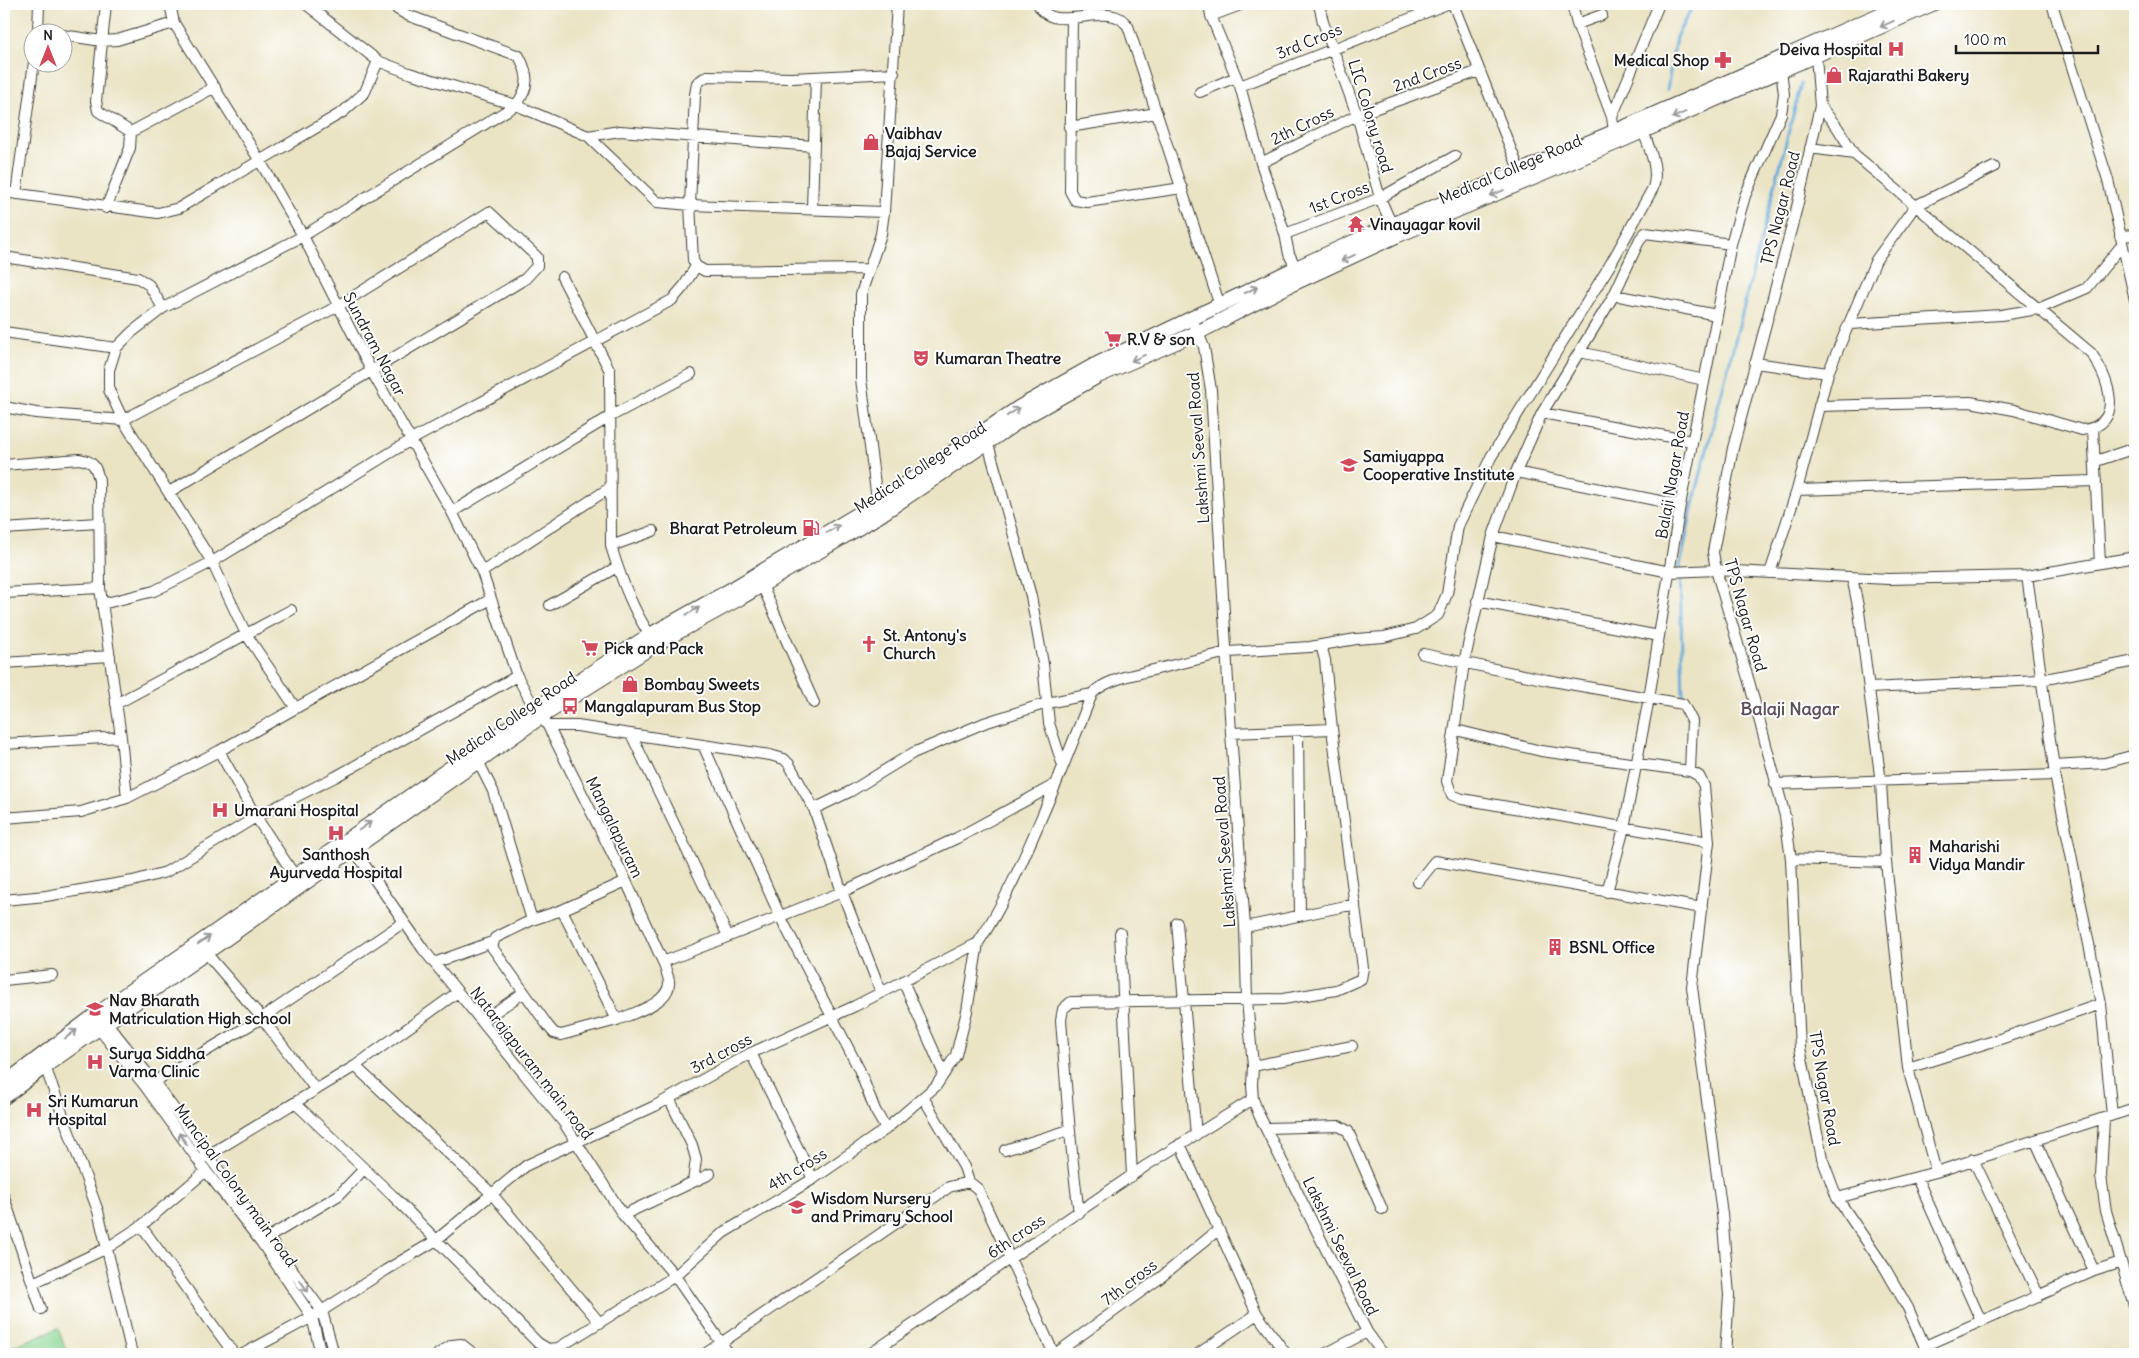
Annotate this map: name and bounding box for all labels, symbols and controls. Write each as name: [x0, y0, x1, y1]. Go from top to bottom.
street label: 3rd Cross: [1273, 19, 1345, 63]
one-way arrow: [1880, 19, 1895, 29]
north arrow: [22, 22, 72, 72]
scale bar: [1956, 22, 2099, 54]
text: N: [43, 26, 53, 44]
text: 100 m: [1964, 30, 2006, 49]
place label: Deiva Hospital: [1779, 39, 1882, 60]
hospital icon: Deiva Hospital: [1886, 39, 1906, 59]
place label: Medical Shop: [1614, 50, 1709, 71]
pharmacy icon: Medical Shop: [1713, 50, 1733, 70]
street label: 2nd Cross: [1390, 52, 1464, 96]
street label: LIC Colony road: [1344, 57, 1398, 175]
shop icon: Rajarathi Bakery: [1824, 65, 1844, 85]
place label: Rajarathi Bakery: [1848, 65, 1969, 86]
street label: 2th Cross: [1267, 101, 1337, 149]
one-way arrow: [1672, 111, 1687, 121]
place label: Vaibhav Bajaj Service: [885, 123, 977, 161]
street label: Medical College Road: [1436, 130, 1584, 208]
shop icon: Vaibhav Bajaj Service: [861, 132, 881, 152]
street label: TPS Nagar Road: [1756, 149, 1804, 267]
street label: 1st Cross: [1306, 176, 1372, 218]
one-way arrow: [1490, 189, 1505, 199]
temple icon: Vinayagar kovil: [1346, 214, 1366, 234]
place label: Vinayagar kovil: [1370, 214, 1480, 235]
one-way arrow: [1341, 254, 1356, 264]
one-way arrow: [1243, 285, 1258, 294]
street label: Sundram Nagar: [339, 289, 411, 400]
supermarket icon: R.V & son: [1103, 329, 1123, 349]
place label: R.V & son: [1127, 329, 1195, 349]
theatre icon: Kumaran Theatre: [911, 348, 931, 368]
place label: Kumaran Theatre: [935, 348, 1062, 368]
one-way arrow: [1131, 354, 1146, 364]
street label: Lakshmi Seeval Road: [1183, 372, 1213, 524]
one-way arrow: [1006, 407, 1020, 417]
street label: Balaji Nagar Road: [1651, 410, 1693, 540]
street label: Medical College Road: [850, 417, 990, 517]
place label: Samiyappa Cooperative Institute: [1363, 446, 1515, 485]
school or university icon: Samiyappa Cooperative Institute: [1339, 455, 1359, 475]
place label: Bharat Petroleum: [669, 518, 797, 538]
fuel station icon: Bharat Petroleum: [801, 518, 821, 538]
one-way arrow: [826, 524, 840, 534]
street label: TPS Nagar Road: [1720, 556, 1772, 674]
one-way arrow: [685, 606, 700, 616]
place label: St. Antony's Church: [883, 625, 967, 663]
church icon: St. Antony's Church: [859, 634, 879, 654]
supermarket icon: Pick and Pack: [580, 638, 600, 658]
place label: Pick and Pack: [604, 638, 704, 658]
street label: Medical College Road: [442, 667, 580, 769]
shop icon: Bombay Sweets: [620, 674, 640, 694]
place label: Bombay Sweets: [644, 674, 760, 695]
bus stop icon: Mangalapuram Bus Stop: [560, 696, 580, 716]
place label: Mangalapuram Bus Stop: [584, 696, 761, 717]
district label: Balaji Nagar: [1741, 697, 1840, 720]
street label: Mangalapuram: [582, 773, 648, 881]
street label: Lakshmi Seeval Road: [1209, 776, 1239, 928]
hospital icon: Umarani Hospital: [210, 800, 230, 820]
place label: Umarani Hospital: [234, 800, 359, 821]
one-way arrow: [358, 821, 372, 831]
hospital icon: Santhosh Ayurveda Hospital: [326, 823, 346, 843]
place label: Maharishi Vidya Mandir: [1929, 836, 2025, 875]
place label: Santhosh Ayurveda Hospital: [270, 844, 402, 883]
building icon: Maharishi Vidya Mandir: [1905, 845, 1925, 865]
one-way arrow: [197, 935, 211, 945]
building icon: BSNL Office: [1545, 937, 1565, 957]
place label: BSNL Office: [1569, 937, 1655, 957]
street label: Natarajapuram main road: [466, 983, 598, 1143]
place label: Nav Bharath Matriculation High school: [109, 990, 291, 1029]
school or university icon: Nav Bharath Matriculation High school: [85, 999, 105, 1019]
one-way arrow: [64, 1029, 78, 1039]
street label: 3rd cross: [687, 1029, 755, 1077]
street label: TPS Nagar Road: [1805, 1029, 1845, 1147]
place label: Surya Siddha Varma Clinic: [109, 1043, 205, 1081]
hospital icon: Surya Siddha Varma Clinic: [85, 1052, 105, 1072]
place label: Sri Kumarun Hospital: [48, 1091, 138, 1130]
hospital icon: Sri Kumarun Hospital: [24, 1100, 44, 1120]
street label: Muncipal Colony main road: [170, 1100, 302, 1270]
one-way arrow: [178, 1132, 188, 1146]
street label: 4th cross: [764, 1143, 830, 1195]
street label: Lakshmi Seeval Road: [1299, 1173, 1383, 1319]
place label: Wisdom Nursery and Primary School: [811, 1188, 953, 1227]
school or university icon: Wisdom Nursery and Primary School: [787, 1197, 807, 1217]
street label: 6th cross: [983, 1209, 1049, 1263]
street label: 7th cross: [1097, 1255, 1161, 1309]
one-way arrow: [299, 1279, 309, 1293]

